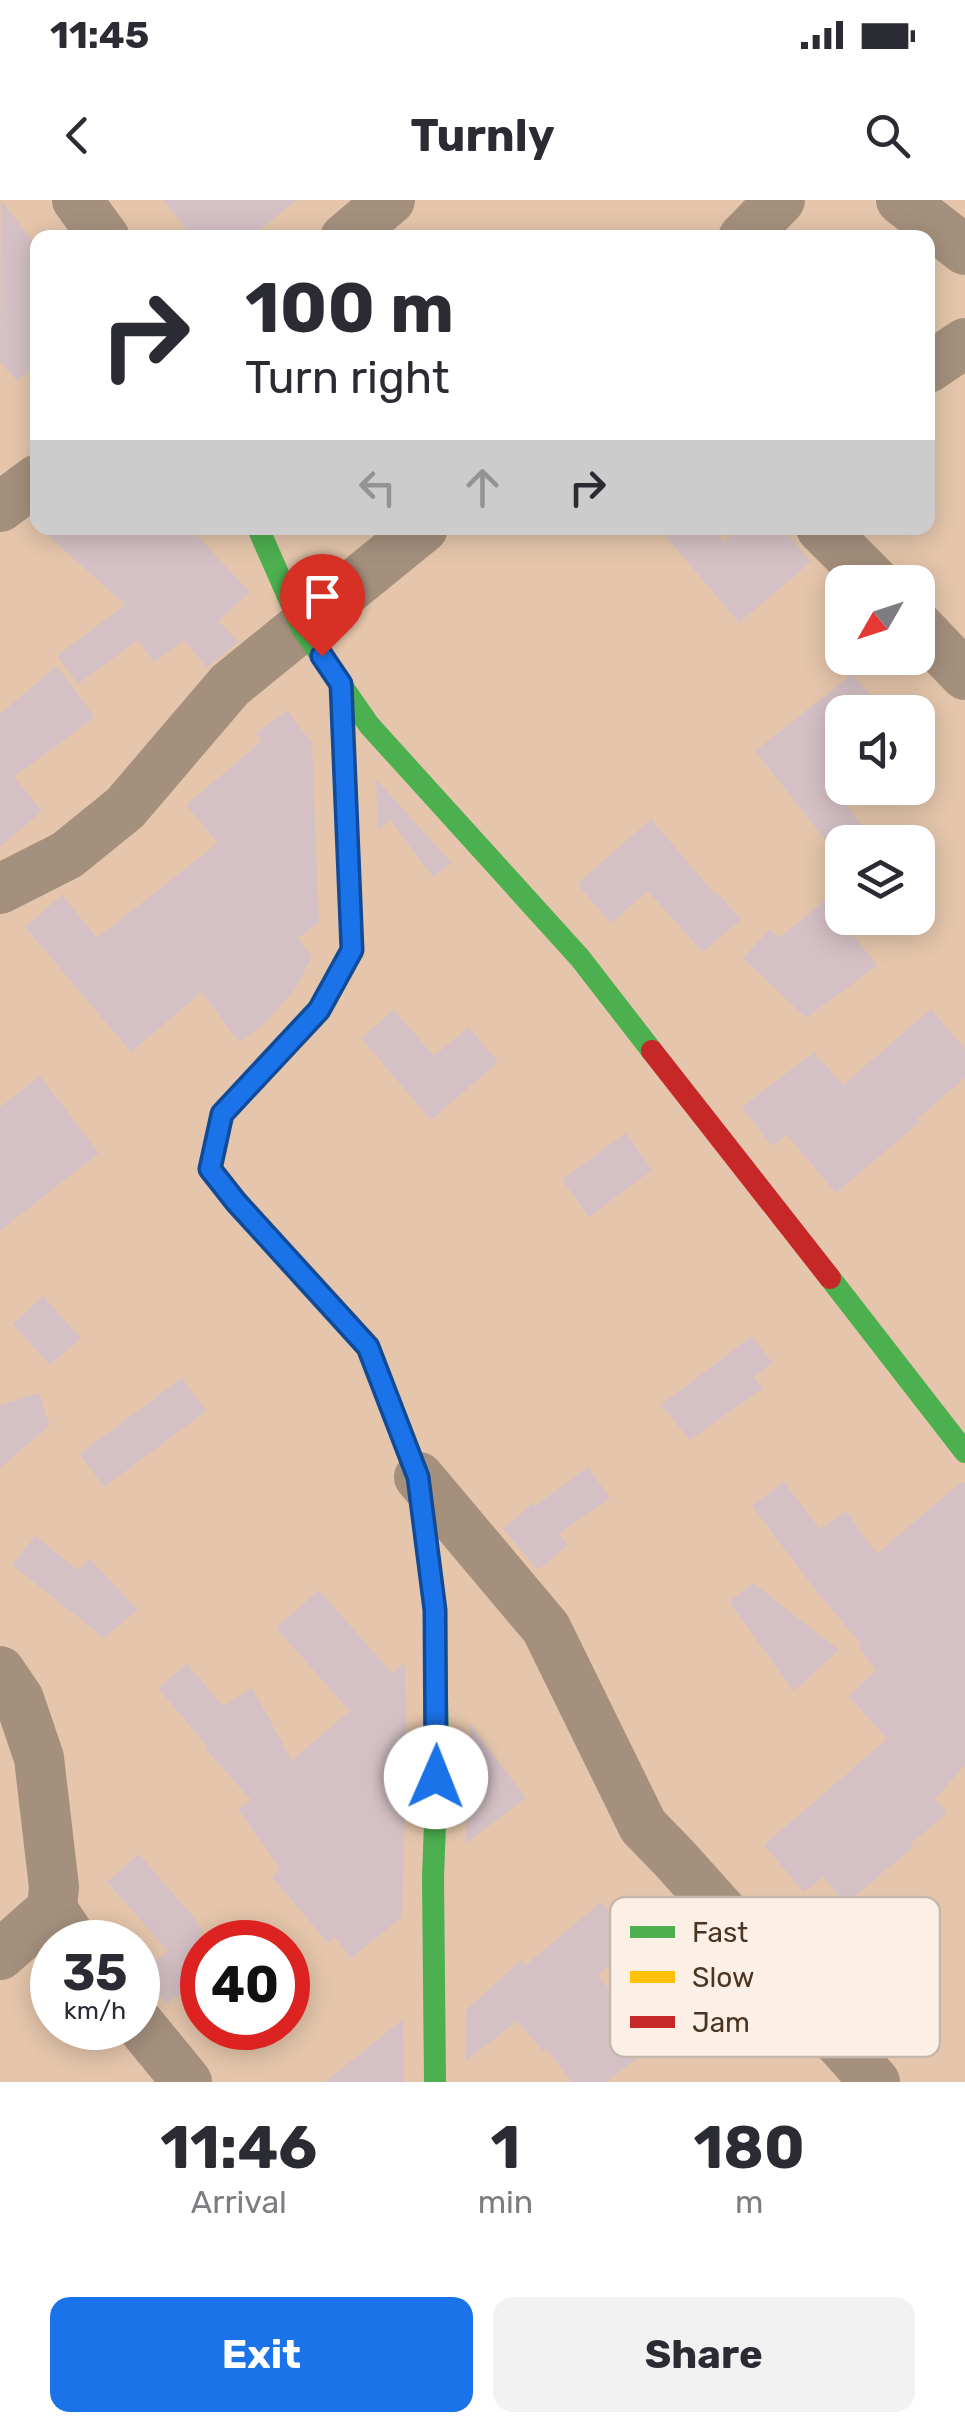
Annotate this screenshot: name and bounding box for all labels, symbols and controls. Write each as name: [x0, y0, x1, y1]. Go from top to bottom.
text: 11:45: [50, 12, 149, 58]
icon: back: [50, 108, 105, 163]
icon: search: [860, 108, 915, 163]
text: Turnly: [410, 109, 555, 162]
text: 100 m: [245, 267, 454, 350]
icon: right: [80, 270, 210, 400]
text: Turn right: [245, 351, 449, 404]
icon: left: [350, 460, 405, 515]
icon: ahead: [455, 460, 510, 515]
icon: right: [560, 460, 615, 515]
pin: [280, 554, 365, 657]
north arrow: [825, 565, 935, 675]
map controls: [825, 565, 935, 935]
icon: arrive: [295, 569, 350, 624]
button: sound: [825, 695, 935, 805]
button: layers: [825, 825, 935, 935]
position arrow: [384, 1725, 488, 1829]
legend: [610, 1897, 940, 2057]
text: Fast: [692, 1916, 748, 1949]
speed limit sign: 40: [180, 1920, 310, 2050]
text: 35: [62, 1943, 128, 2003]
text: Slow: [692, 1961, 754, 1994]
text: km/h: [64, 1996, 126, 2025]
text: Jam: [692, 2006, 750, 2039]
text: 11:46: [160, 2112, 317, 2183]
text: 1: [491, 2112, 520, 2183]
text: 180: [694, 2112, 805, 2183]
text: Arrival: [191, 2183, 287, 2221]
text: min: [478, 2183, 533, 2221]
text: m: [735, 2183, 763, 2221]
button: Exit: [50, 2297, 473, 2412]
button: Share: [493, 2297, 915, 2412]

